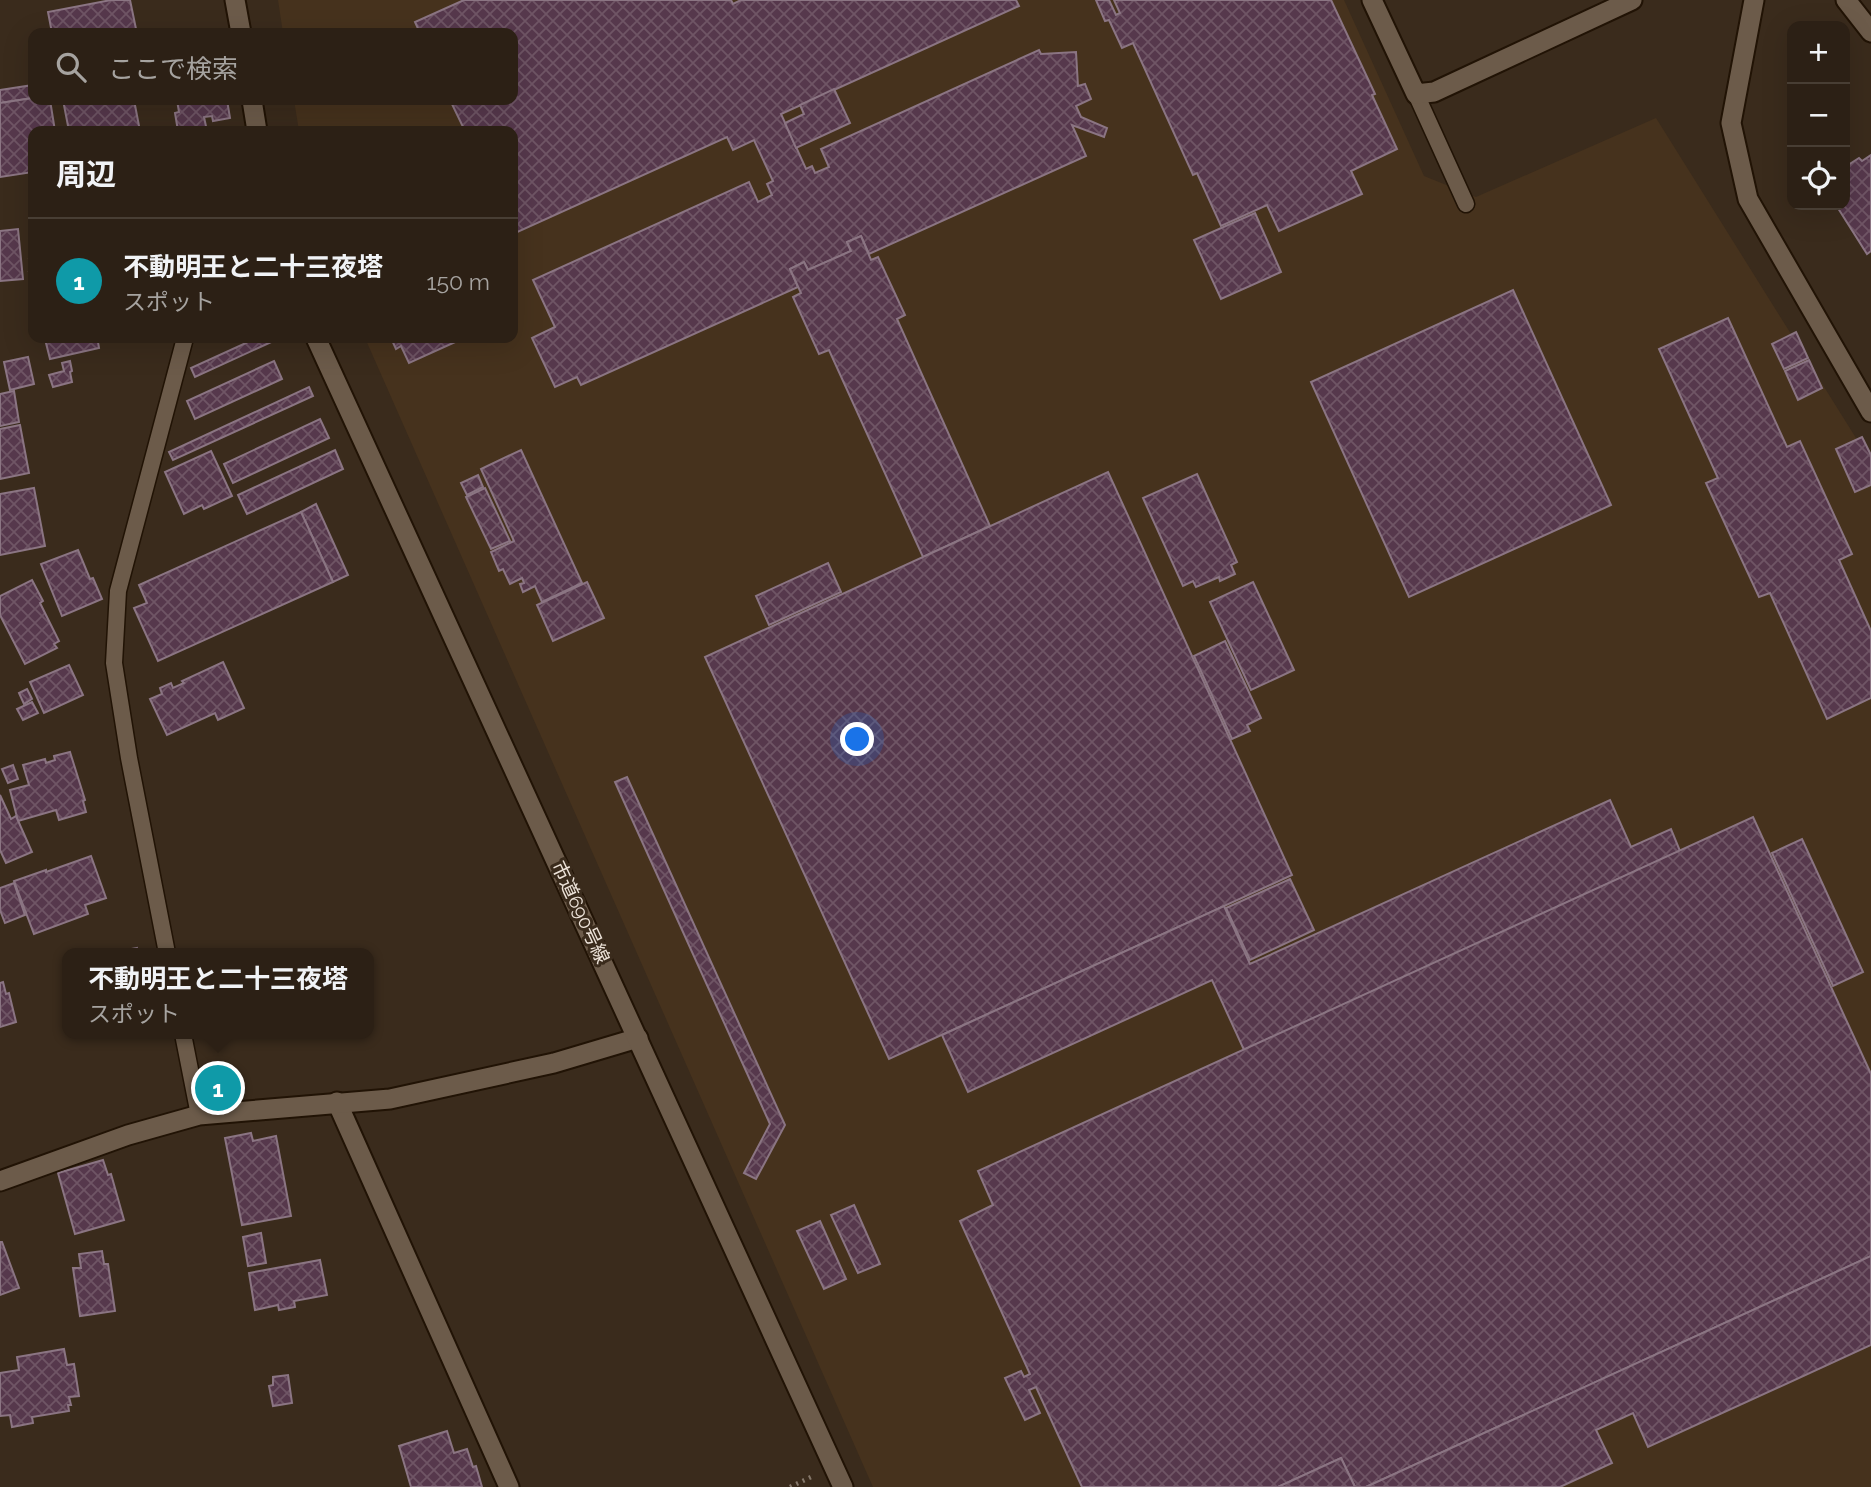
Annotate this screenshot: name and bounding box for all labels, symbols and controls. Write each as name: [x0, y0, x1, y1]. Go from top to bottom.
map controls: [1787, 21, 1850, 210]
button: +: [1787, 21, 1850, 84]
search box: [28, 28, 518, 105]
icon: search: [52, 48, 90, 86]
text: ここで検索: [108, 54, 238, 84]
button: −: [1787, 84, 1850, 147]
button: locate: [1787, 147, 1850, 210]
text: 周辺: [56, 157, 116, 192]
text: 不動明王と二十三夜塔: [123, 252, 383, 282]
text: 1: [73, 268, 85, 295]
text: 150 m: [427, 268, 490, 295]
text: スポット: [123, 288, 215, 315]
your location: [840, 722, 874, 756]
street label: 市道690号線: [548, 857, 614, 967]
popup: [62, 948, 374, 1039]
text: 不動明王と二十三夜塔: [88, 964, 348, 994]
text: スポット: [88, 1000, 180, 1027]
pin: 1: [195, 1062, 241, 1114]

